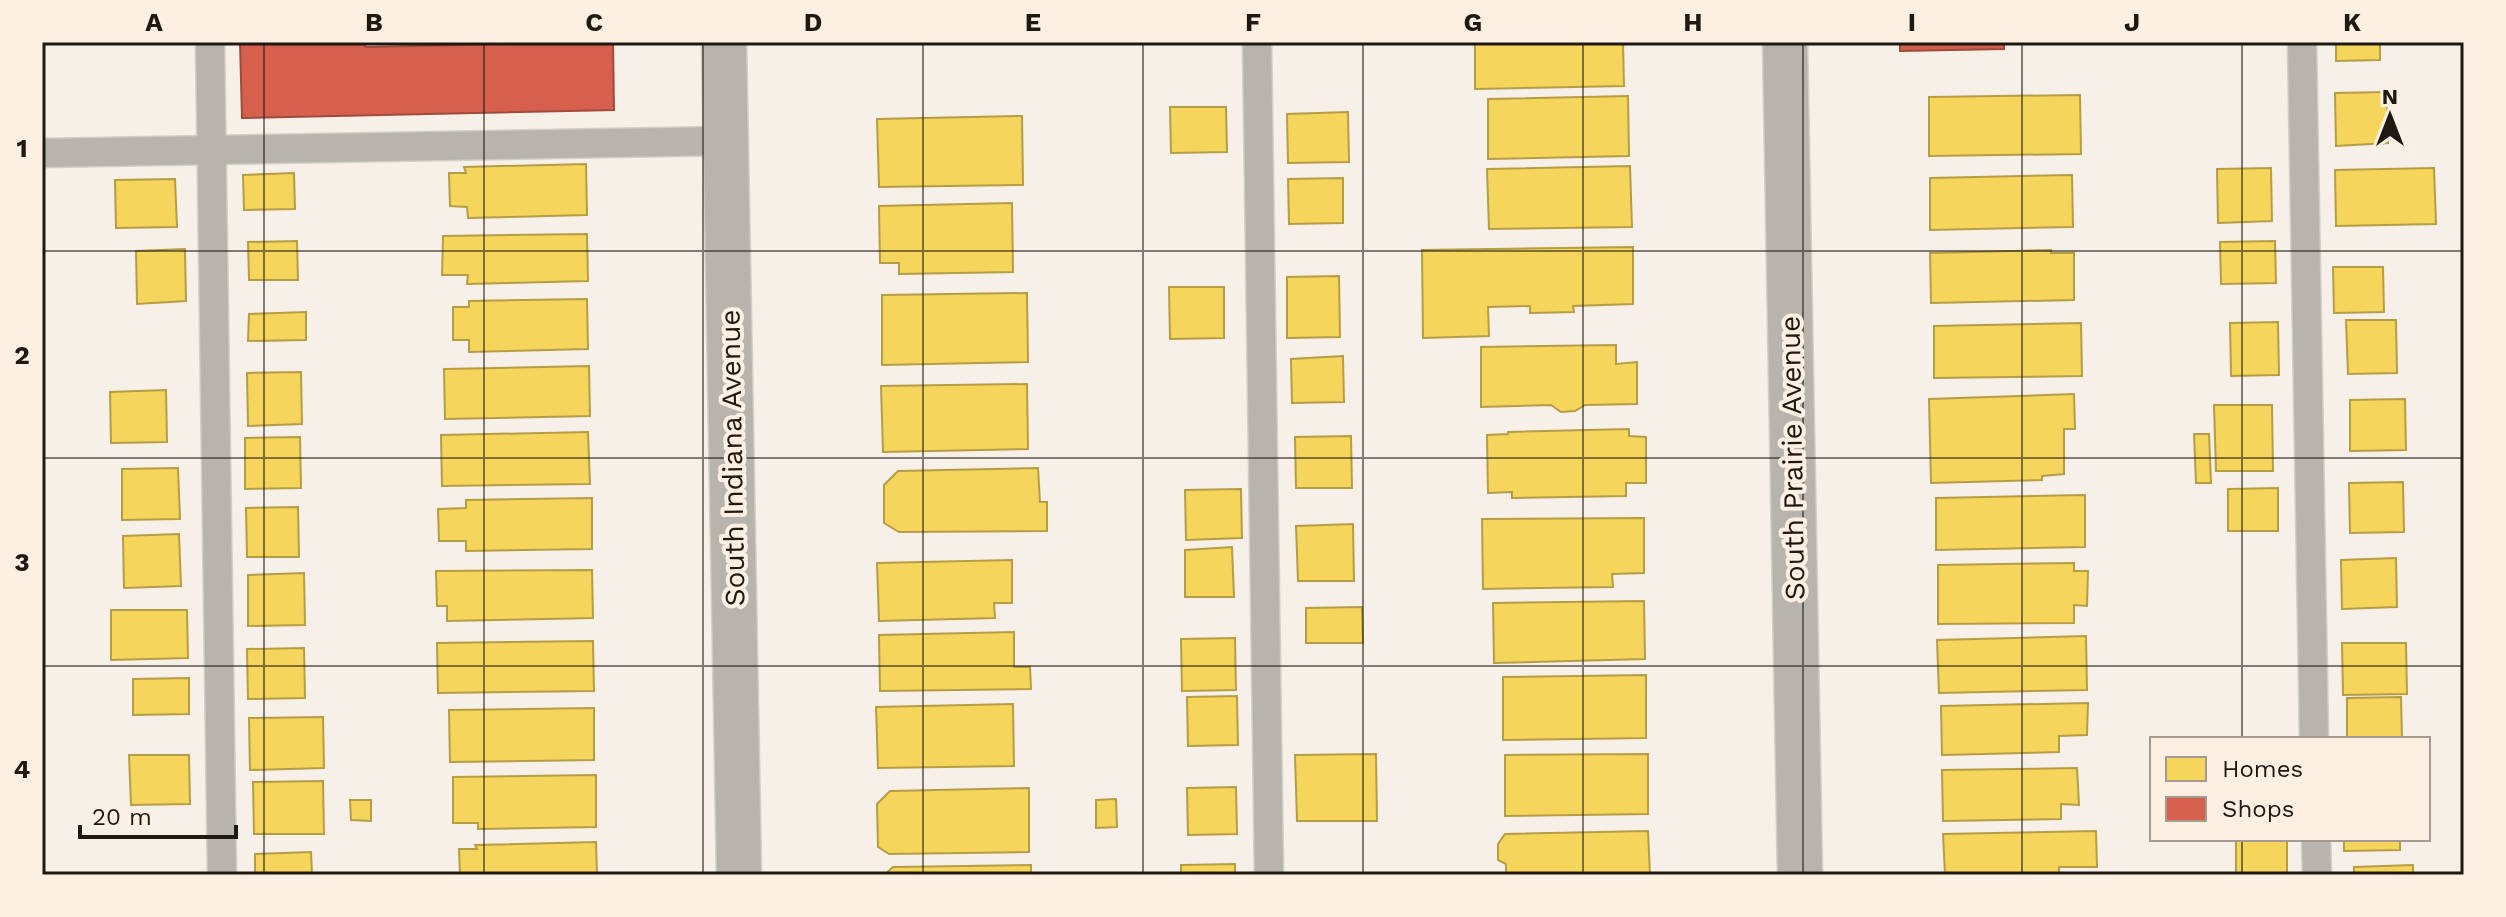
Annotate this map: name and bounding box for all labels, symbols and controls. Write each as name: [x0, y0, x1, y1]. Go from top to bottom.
text: A: [145, 7, 163, 37]
text: B: [365, 7, 383, 37]
text: C: [585, 7, 603, 37]
text: D: [804, 7, 822, 37]
text: E: [1025, 7, 1041, 37]
text: F: [1245, 7, 1261, 37]
text: G: [1464, 7, 1482, 37]
text: H: [1683, 7, 1703, 37]
text: I: [1908, 7, 1916, 37]
text: J: [2124, 7, 2140, 37]
text: K: [2343, 7, 2361, 37]
north arrow: [2350, 76, 2430, 156]
text: N: [2382, 84, 2398, 109]
text: 1: [16, 133, 28, 163]
street label: South Indiana Avenue: [713, 309, 752, 607]
street label: South Prairie Avenue: [1774, 315, 1811, 601]
text: 2: [14, 340, 30, 370]
text: 3: [14, 547, 30, 577]
legend: [2150, 737, 2430, 841]
text: 4: [14, 754, 31, 784]
text: Homes: [2222, 755, 2303, 783]
scale bar: [80, 789, 236, 839]
text: Shops: [2222, 795, 2294, 823]
text: 20 m: [92, 803, 152, 831]

